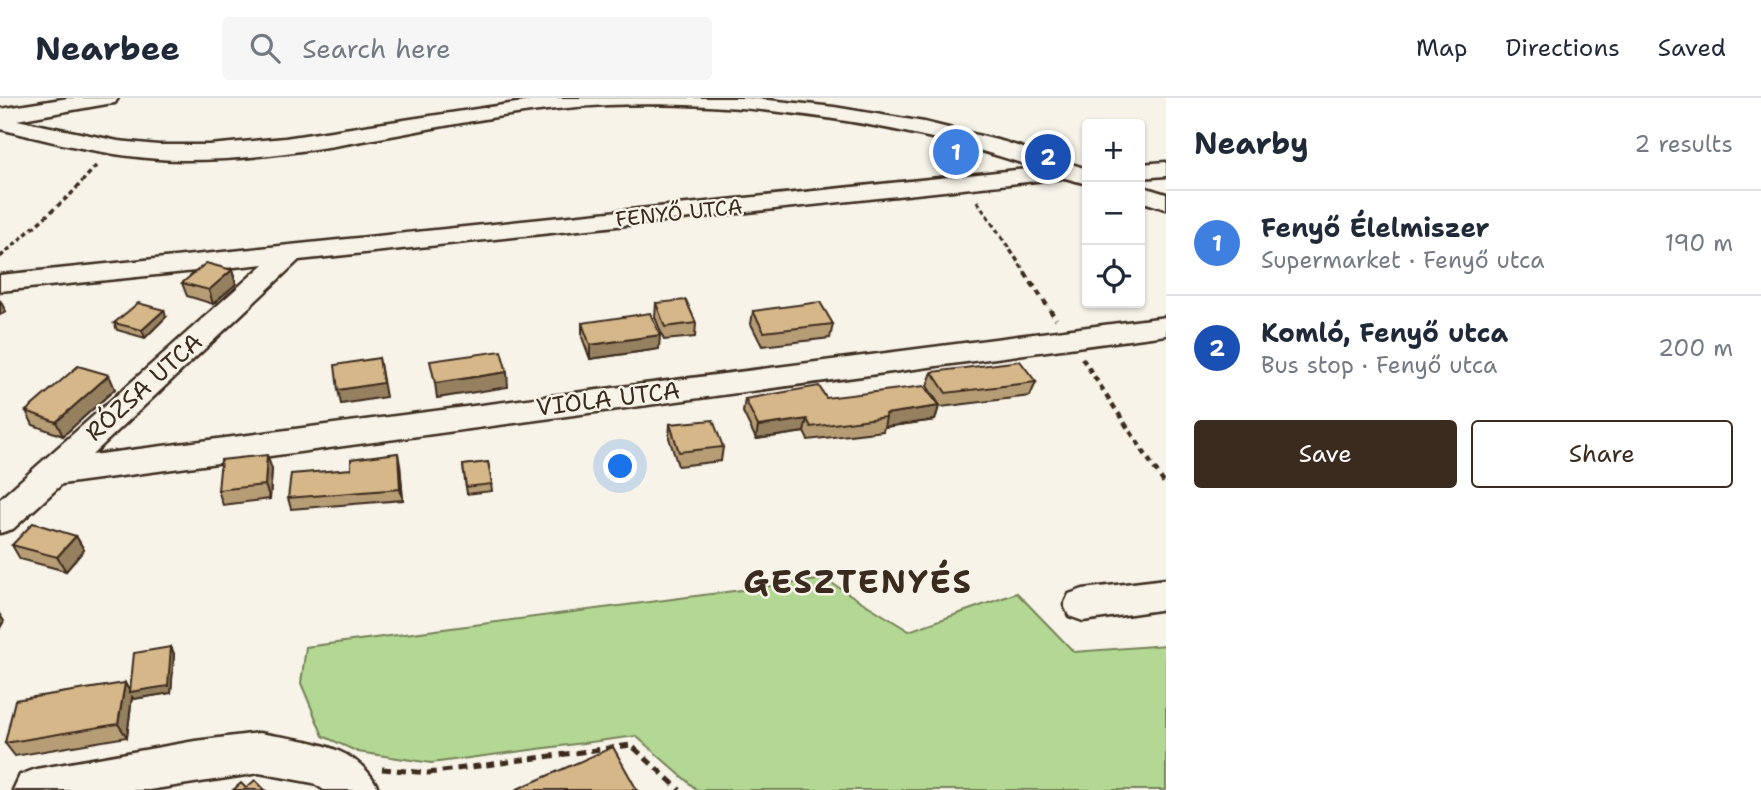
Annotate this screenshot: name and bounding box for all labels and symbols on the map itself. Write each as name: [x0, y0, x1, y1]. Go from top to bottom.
pin: 1: [933, 126, 979, 178]
pin: 2: [1025, 131, 1071, 183]
street label: FENYŐ UTCA: [614, 191, 744, 234]
street label: RÓZSA UTCA: [79, 326, 209, 448]
street label: VIOLA UTCA: [534, 374, 682, 424]
your location: [603, 449, 637, 483]
district label: GESZTENYÉS: [743, 559, 973, 603]

